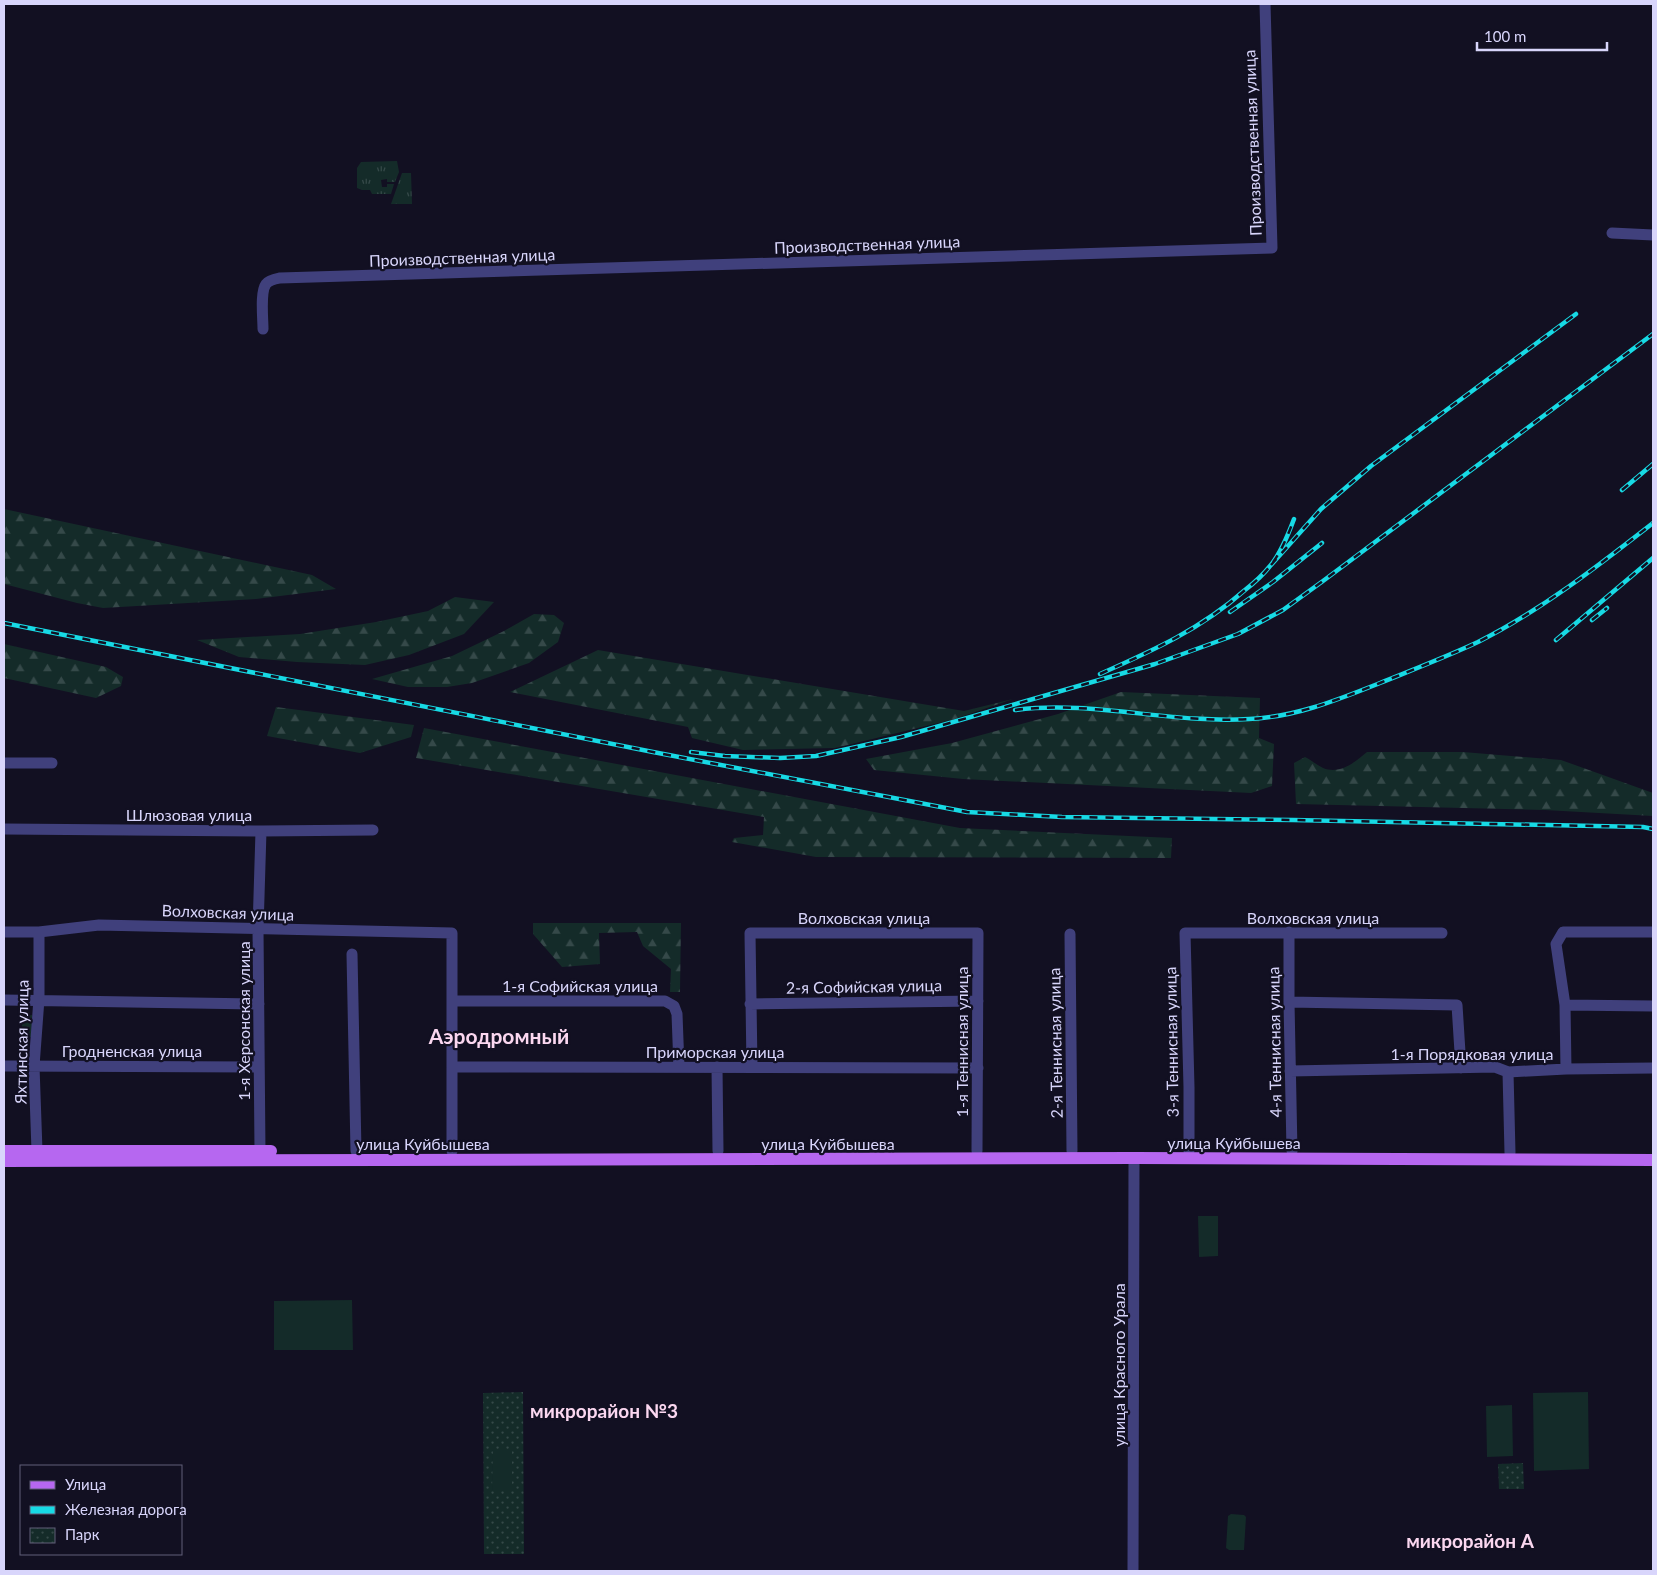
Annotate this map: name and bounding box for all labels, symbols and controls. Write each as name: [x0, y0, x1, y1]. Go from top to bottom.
scale bar: [1477, 20, 1607, 52]
text: 100 m: [1484, 27, 1526, 45]
street label: Производственная улица: [1239, 50, 1265, 236]
street label: Производственная улица: [774, 231, 960, 257]
street label: Производственная улица: [369, 244, 555, 270]
street label: Шлюзовая улица: [126, 805, 252, 824]
street label: Волховская улица: [161, 900, 295, 924]
street label: Волховская улица: [798, 908, 930, 927]
street label: Волховская улица: [1247, 908, 1379, 927]
street label: 1-я Херсонская улица: [234, 941, 253, 1101]
street label: 1-я Теннисная улица: [952, 967, 971, 1117]
street label: 3-я Теннисная улица: [1160, 967, 1182, 1117]
street label: 4-я Теннисная улица: [1263, 967, 1285, 1117]
street label: 2-я Теннисная улица: [1044, 968, 1066, 1118]
street label: 2-я Софийская улица: [786, 975, 942, 997]
street label: 1-я Софийская улица: [502, 976, 658, 995]
street label: Яхтинская улица: [10, 980, 32, 1105]
district label: Аэродромный: [428, 1023, 569, 1048]
street label: Гродненская улица: [62, 1041, 202, 1060]
street label: Приморская улица: [646, 1042, 784, 1061]
street label: 1-я Порядковая улица: [1390, 1044, 1554, 1063]
street label: улица Куйбышева: [1167, 1133, 1301, 1152]
street label: улица Куйбышева: [356, 1134, 490, 1153]
street label: улица Куйбышева: [761, 1134, 895, 1153]
street label: улица Красного Урала: [1109, 1283, 1128, 1447]
district label: микрорайон №3: [530, 1399, 678, 1422]
legend: [20, 1465, 182, 1555]
text: Улица: [65, 1475, 106, 1493]
text: Железная дорога: [65, 1500, 187, 1518]
text: Парк: [65, 1525, 100, 1543]
district label: микрорайон А: [1406, 1529, 1535, 1552]

